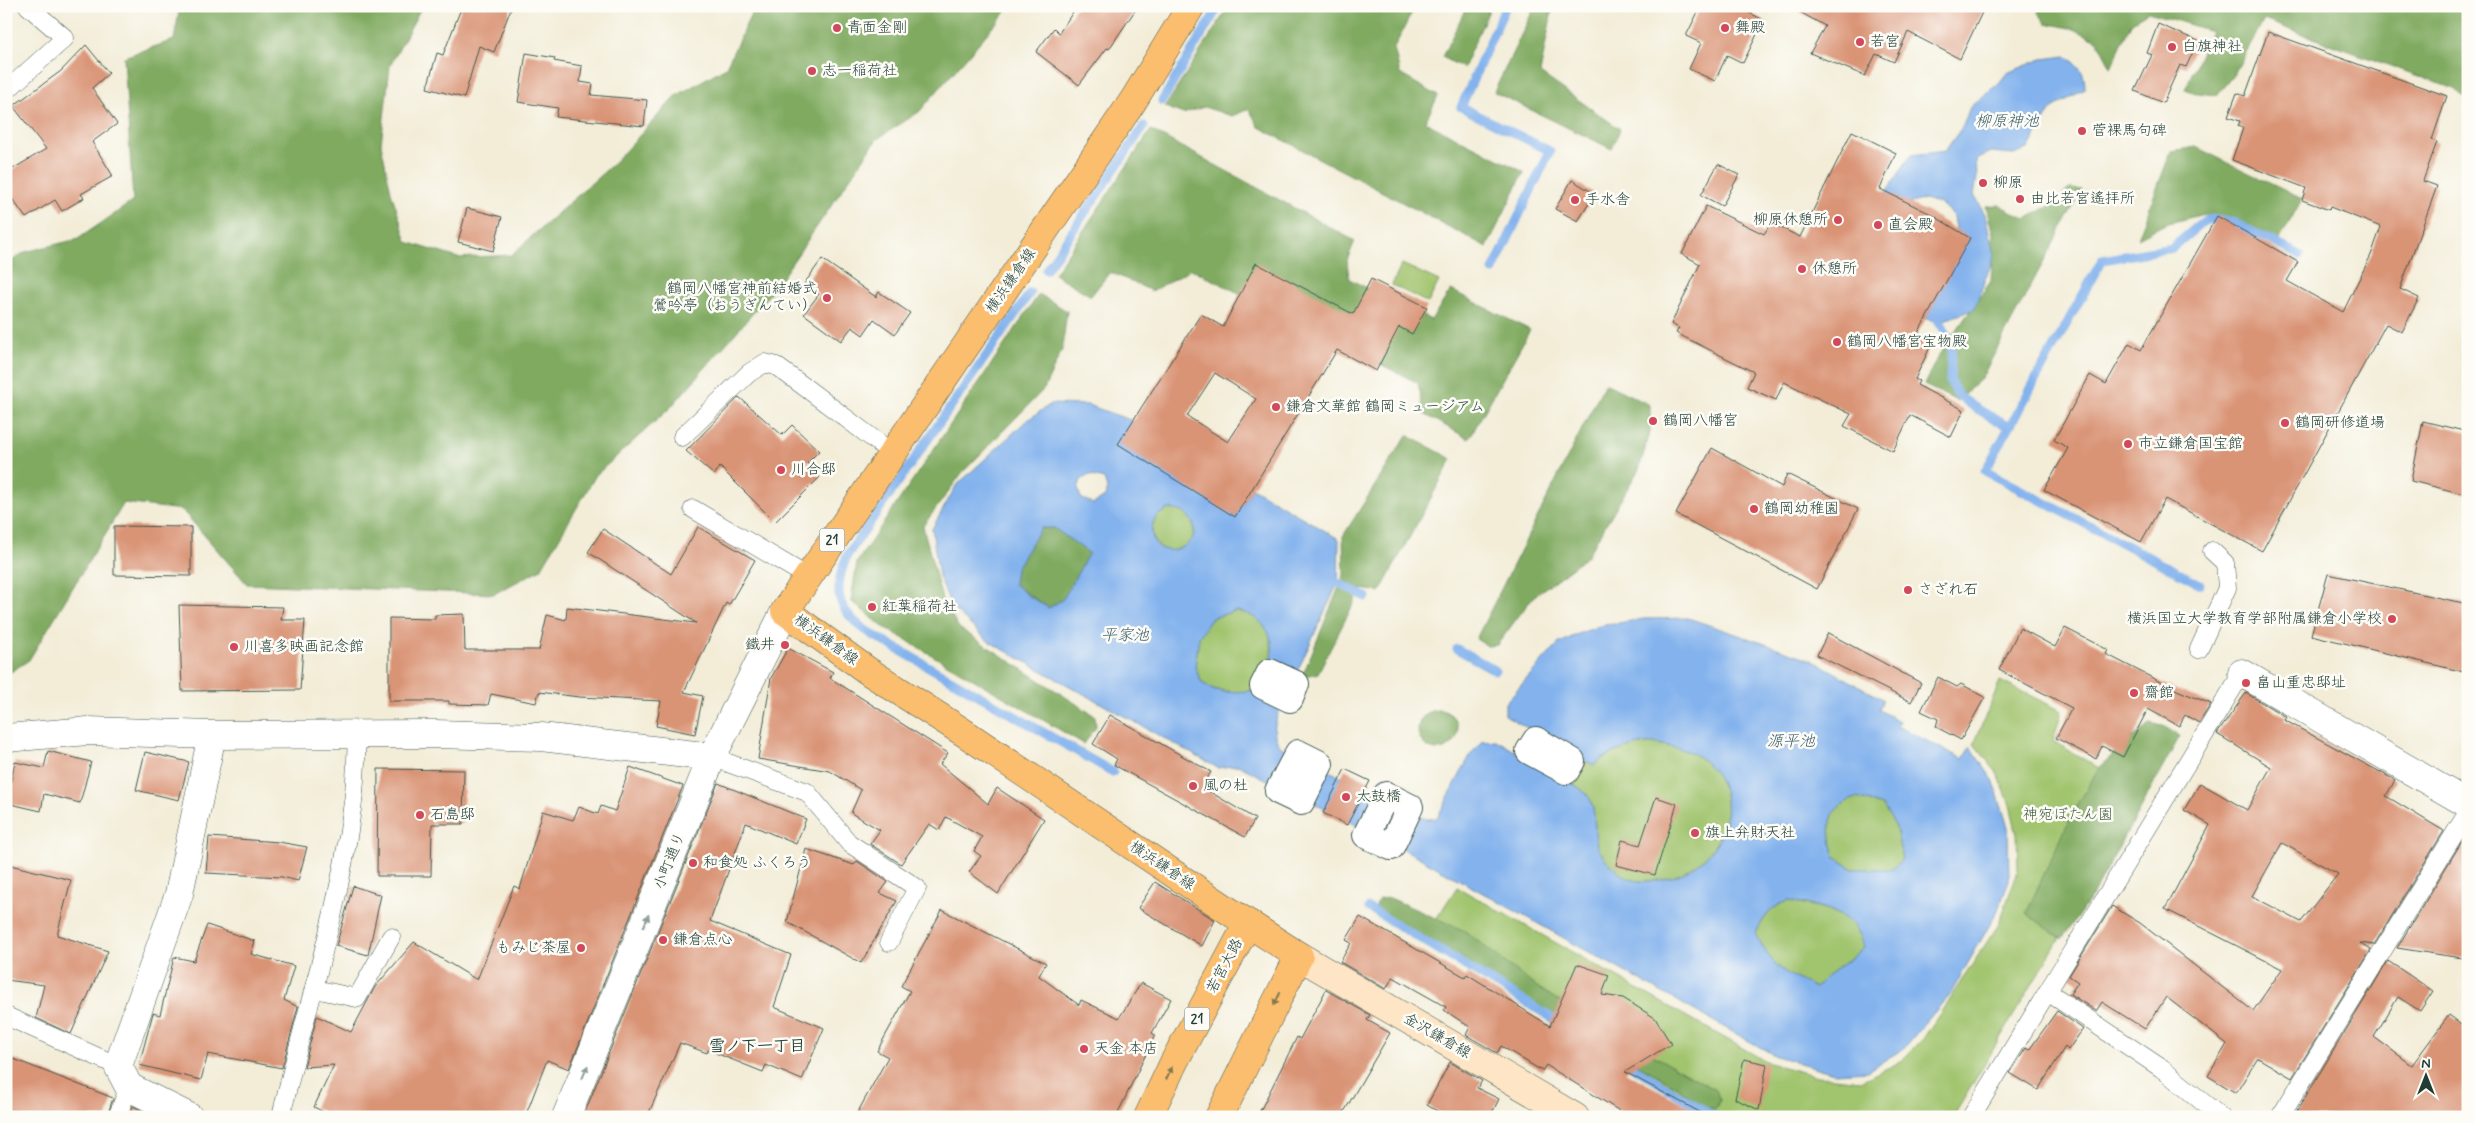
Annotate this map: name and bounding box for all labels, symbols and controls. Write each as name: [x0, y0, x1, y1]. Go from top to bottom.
place label: 青面金剛: [847, 18, 907, 38]
place label: 舞殿: [1735, 18, 1765, 38]
marker: 青面金剛: [831, 22, 843, 34]
marker: 舞殿: [1719, 22, 1731, 34]
place label: 若宮: [1870, 32, 1900, 52]
marker: 若宮: [1854, 36, 1866, 48]
place label: 白旗神社: [2182, 37, 2242, 57]
marker: 白旗神社: [2166, 41, 2178, 53]
place label: 志一稲荷社: [822, 61, 897, 81]
marker: 志一稲荷社: [806, 65, 818, 77]
water label: 柳原神池: [1975, 111, 2040, 132]
place label: 菅裸馬句碑: [2092, 121, 2167, 141]
marker: 菅裸馬句碑: [2076, 125, 2088, 137]
place label: 柳原: [1993, 173, 2023, 193]
marker: 柳原: [1977, 177, 1989, 189]
place label: 由比若宮遙拝所: [2030, 189, 2135, 209]
place label: 手水舎: [1585, 190, 1630, 210]
marker: 由比若宮遙拝所: [2014, 193, 2026, 205]
marker: 手水舎: [1569, 194, 1581, 206]
place label: 柳原休憩所: [1753, 210, 1828, 230]
marker: 柳原休憩所: [1832, 214, 1844, 226]
place label: 直会殿: [1888, 215, 1933, 235]
marker: 直会殿: [1872, 219, 1884, 231]
street label: 横浜鎌倉線: [981, 245, 1041, 317]
place label: 休憩所: [1812, 259, 1857, 279]
marker: 休憩所: [1796, 263, 1808, 275]
place label: 鶴岡八幡宮神前結婚式 鶯吟亭（おうぎんてい）: [653, 279, 817, 316]
marker: 鶴岡八幡宮神前結婚式 鶯吟亭（おうぎんてい）: [821, 292, 833, 304]
place label: 鶴岡八幡宮宝物殿: [1847, 332, 1967, 352]
marker: 鶴岡八幡宮宝物殿: [1831, 336, 1843, 348]
place label: 鎌倉文華館 鶴岡ミュージアム: [1286, 397, 1485, 417]
marker: 鎌倉文華館 鶴岡ミュージアム: [1270, 401, 1282, 413]
place label: 鶴岡八幡宮: [1663, 411, 1738, 431]
place label: 鶴岡研修道場: [2295, 413, 2385, 433]
marker: 鶴岡八幡宮: [1647, 415, 1659, 427]
marker: 鶴岡研修道場: [2279, 417, 2291, 429]
place label: 市立鎌倉国宝館: [2138, 434, 2243, 454]
marker: 市立鎌倉国宝館: [2122, 438, 2134, 450]
place label: 川合邸: [791, 460, 836, 480]
marker: 川合邸: [775, 464, 787, 476]
place label: 鶴岡幼稚園: [1764, 499, 1839, 519]
marker: 鶴岡幼稚園: [1748, 503, 1760, 515]
road number: 21: [820, 528, 844, 552]
place label: さざれ石: [1918, 580, 1978, 600]
marker: さざれ石: [1902, 584, 1914, 596]
place label: 紅葉稲荷社: [882, 597, 957, 617]
marker: 紅葉稲荷社: [866, 601, 878, 613]
place label: 横浜国立大学教育学部附属鎌倉小学校: [2127, 609, 2382, 629]
street label: 横浜鎌倉線: [790, 610, 862, 670]
marker: 横浜国立大学教育学部附属鎌倉小学校: [2386, 613, 2398, 625]
water label: 平家池: [1101, 625, 1150, 646]
place label: 鐵井: [745, 635, 775, 655]
place label: 川喜多映画記念館: [244, 637, 364, 657]
marker: 鐵井: [779, 639, 791, 651]
marker: 川喜多映画記念館: [228, 641, 240, 653]
place label: 畠山重忠邸址: [2256, 673, 2346, 693]
marker: 畠山重忠邸址: [2240, 677, 2252, 689]
place label: 齋館: [2144, 683, 2174, 703]
marker: 齋館: [2128, 687, 2140, 699]
water label: 源平池: [1767, 731, 1816, 752]
place label: 風の杜: [1203, 776, 1248, 796]
marker: 風の杜: [1187, 780, 1199, 792]
place label: 太鼓橋: [1356, 787, 1401, 807]
marker: 太鼓橋: [1340, 791, 1352, 803]
place label: 石島邸: [430, 805, 475, 825]
park label: 神宛ぼたん園: [2023, 805, 2113, 825]
marker: 石島邸: [414, 809, 426, 821]
place label: 旗上弁財天社: [1705, 823, 1795, 843]
marker: 旗上弁財天社: [1689, 827, 1701, 839]
street label: 小町通り: [649, 829, 691, 893]
street label: 横浜鎌倉線: [1125, 837, 1199, 895]
place label: 和食処 ふくろう: [703, 853, 812, 873]
marker: 和食処 ふくろう: [687, 857, 699, 869]
one-way arrow: [642, 913, 650, 928]
place label: 鎌倉点心: [673, 930, 733, 950]
marker: 鎌倉点心: [657, 934, 669, 946]
street label: 若宮大路: [1202, 935, 1248, 997]
place label: もみじ茶屋: [496, 938, 571, 958]
marker: もみじ茶屋: [575, 942, 587, 954]
one-way arrow: [1273, 992, 1281, 1006]
road number: 21: [1184, 1008, 1210, 1030]
street label: 金沢鎌倉線: [1400, 1009, 1474, 1063]
district label: 雪ノ下一丁目: [709, 1036, 805, 1057]
place label: 天金 本店: [1094, 1039, 1158, 1059]
marker: 天金 本店: [1078, 1043, 1090, 1055]
north arrow: [2402, 1050, 2452, 1100]
text: N: [2421, 1055, 2431, 1073]
one-way arrow: [581, 1064, 589, 1079]
one-way arrow: [1165, 1065, 1173, 1080]

